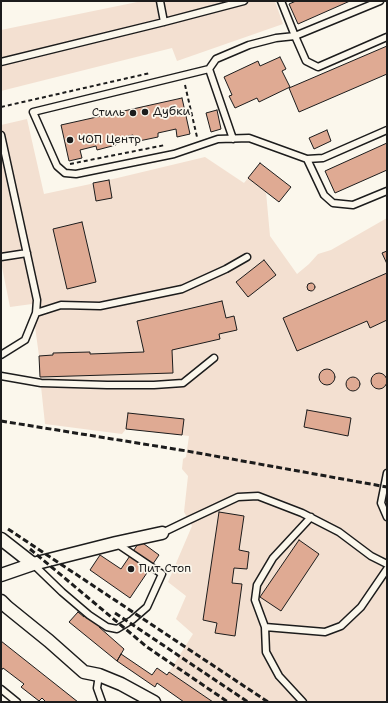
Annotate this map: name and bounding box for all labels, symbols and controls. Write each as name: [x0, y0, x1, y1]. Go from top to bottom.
place label: Дубки: [153, 105, 190, 119]
place label: Стиль: [92, 106, 125, 120]
marker: Дубки: [140, 107, 150, 117]
marker: Стиль: [128, 108, 138, 118]
place label: ЧОП Центр: [78, 133, 141, 147]
marker: ЧОП Центр: [65, 135, 75, 145]
place label: Пит Стоп: [139, 562, 191, 576]
marker: Пит Стоп: [126, 564, 136, 574]

